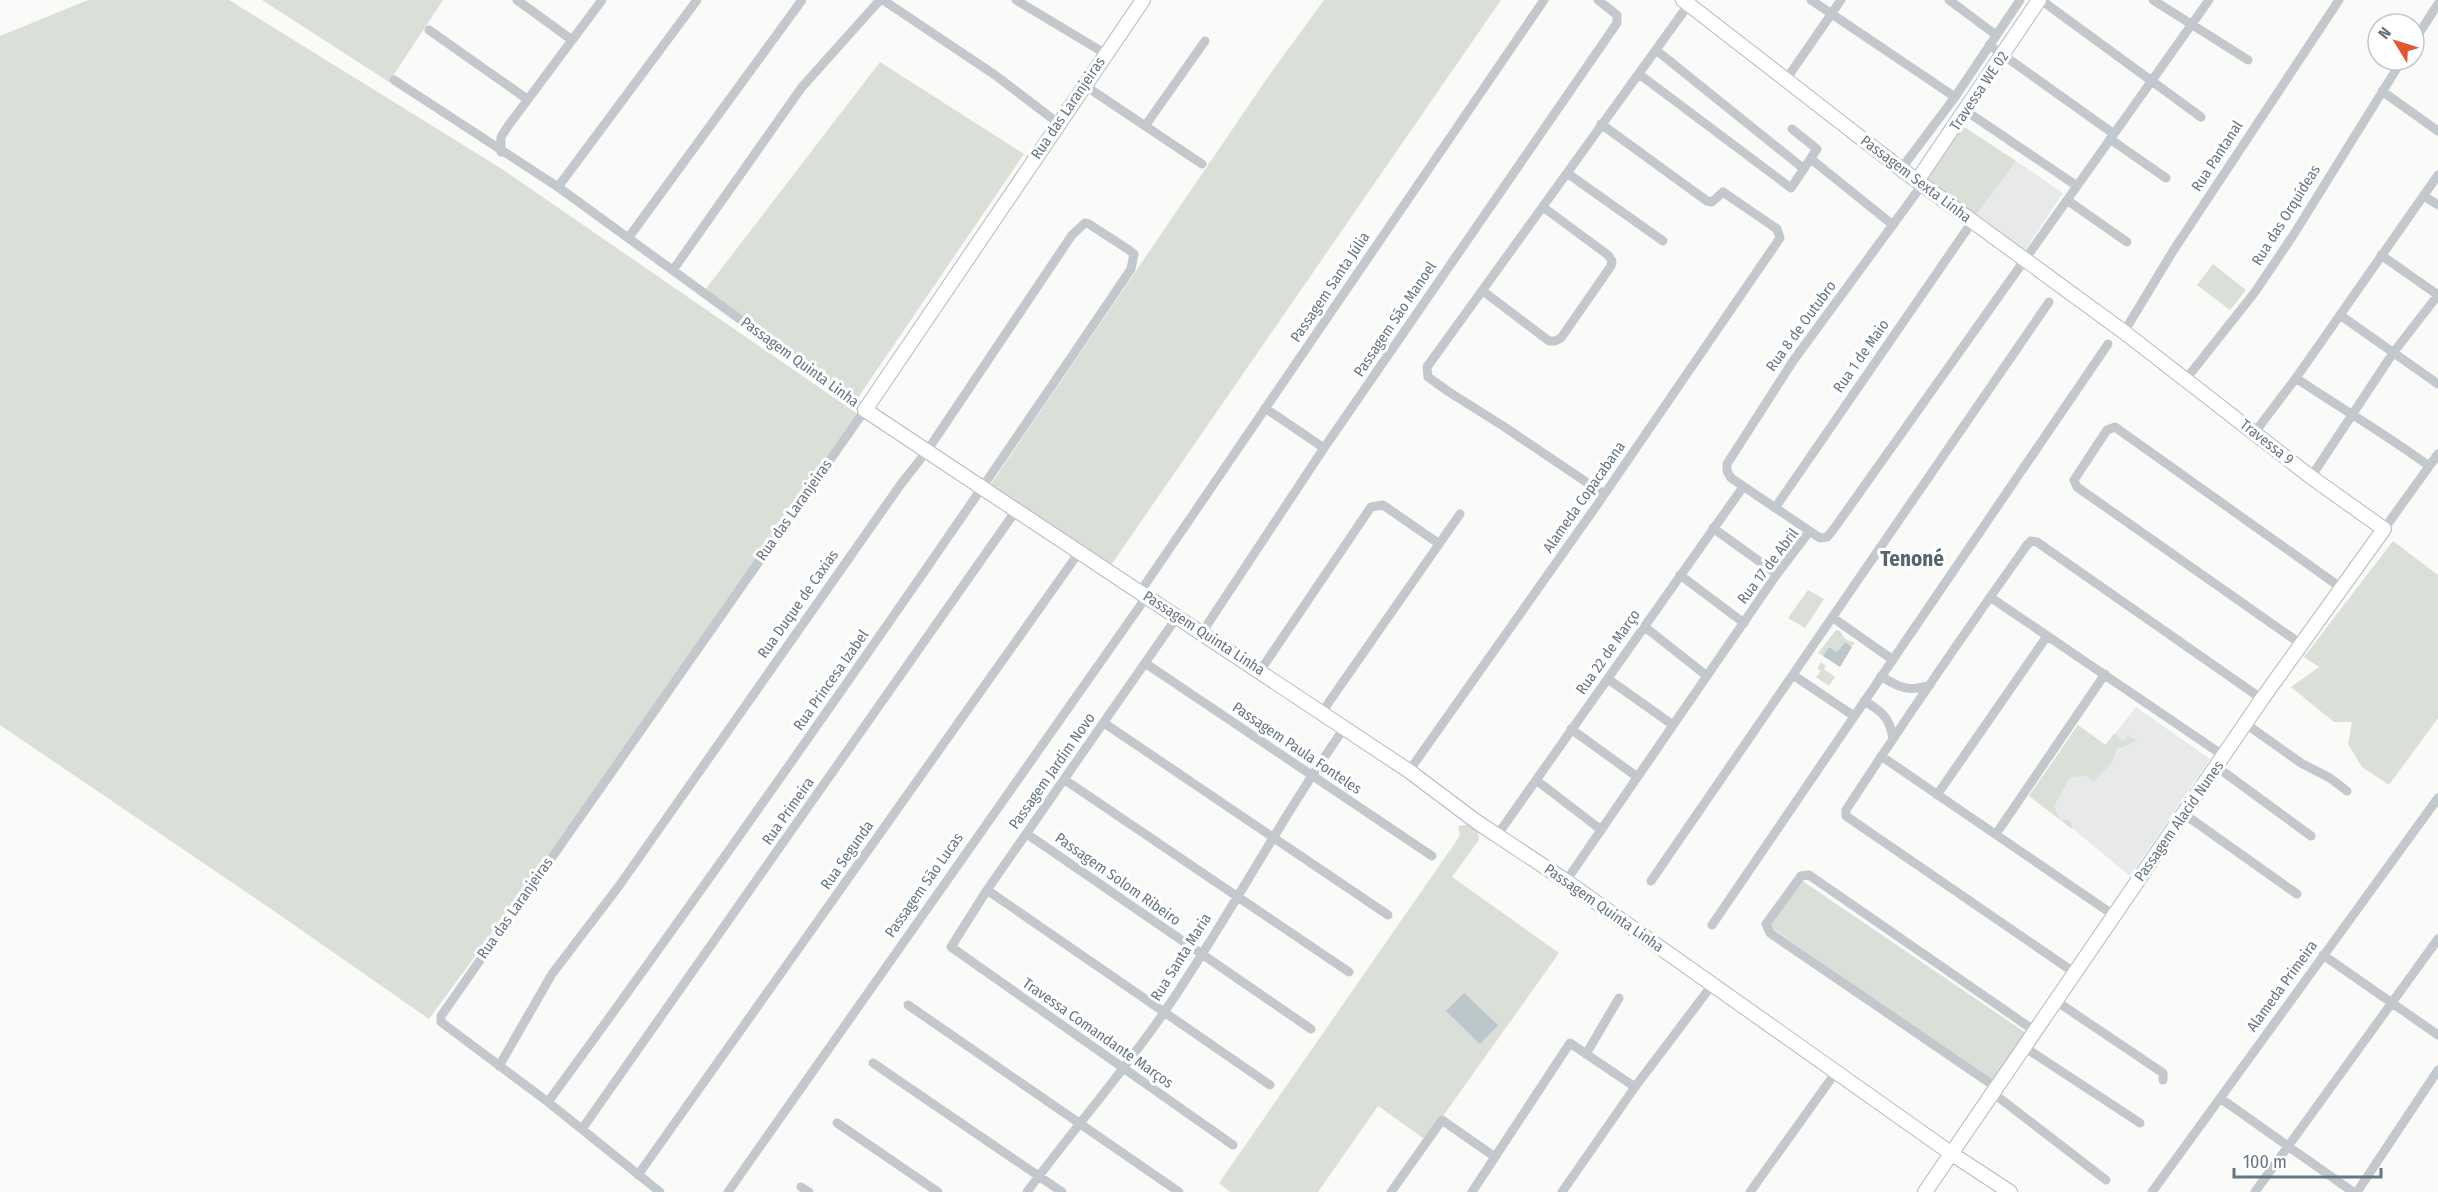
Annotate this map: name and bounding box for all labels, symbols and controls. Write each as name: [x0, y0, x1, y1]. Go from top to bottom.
north arrow: [2366, 12, 2426, 72]
text: N: [2374, 23, 2395, 43]
street label: Travessa WE 02: [1946, 48, 2012, 134]
street label: Rua das Laranjeiras: [1027, 53, 1109, 163]
street label: Rua Pantanal: [2188, 117, 2246, 195]
street label: Passagem Sexta Linha: [1857, 132, 1975, 226]
street label: Rua das Orquídeas: [2248, 161, 2324, 269]
street label: Passagem Santa Júlia: [1287, 229, 1373, 345]
street label: Passagem São Manoel: [1350, 258, 1440, 380]
street label: Rua 8 de Outubro: [1762, 277, 1840, 375]
street label: Passagem Quinta Linha: [737, 313, 863, 411]
street label: Rua 1 de Maio: [1829, 316, 1893, 396]
street label: Travessa 9: [2237, 415, 2297, 469]
street label: Alameda Copacabana: [1539, 438, 1629, 556]
street label: Rua das Laranjeiras: [752, 456, 836, 564]
street label: Rua 17 de Abril: [1734, 525, 1802, 607]
street label: Rua Duque de Caxias: [754, 546, 842, 662]
district label: Tenoné: [1880, 546, 1944, 572]
street label: Passagem Quinta Linha: [1140, 587, 1268, 679]
street label: Rua 22 de Março: [1572, 606, 1644, 698]
street label: Rua Princesa Izabel: [790, 626, 872, 734]
street label: Passagem Paula Fonteles: [1229, 698, 1365, 798]
street label: Passagem Jardim Novo: [1005, 709, 1099, 833]
street label: Passagem Alacid Nunes: [2131, 757, 2227, 885]
street label: Rua Primeira: [758, 774, 818, 848]
street label: Rua Segunda: [817, 817, 877, 893]
street label: Passagem São Lucas: [881, 829, 967, 941]
street label: Passagem Solom Ribeiro: [1052, 829, 1184, 929]
street label: Rua das Laranjeiras: [473, 854, 557, 962]
street label: Passagem Quinta Linha: [1541, 860, 1667, 956]
street label: Rua Santa Maria: [1147, 910, 1215, 1004]
street label: Alameda Primeira: [2243, 937, 2321, 1035]
street label: Travessa Comandante Marços: [1019, 974, 1177, 1092]
scale bar: [2234, 1141, 2381, 1179]
text: 100 m: [2243, 1151, 2287, 1173]

